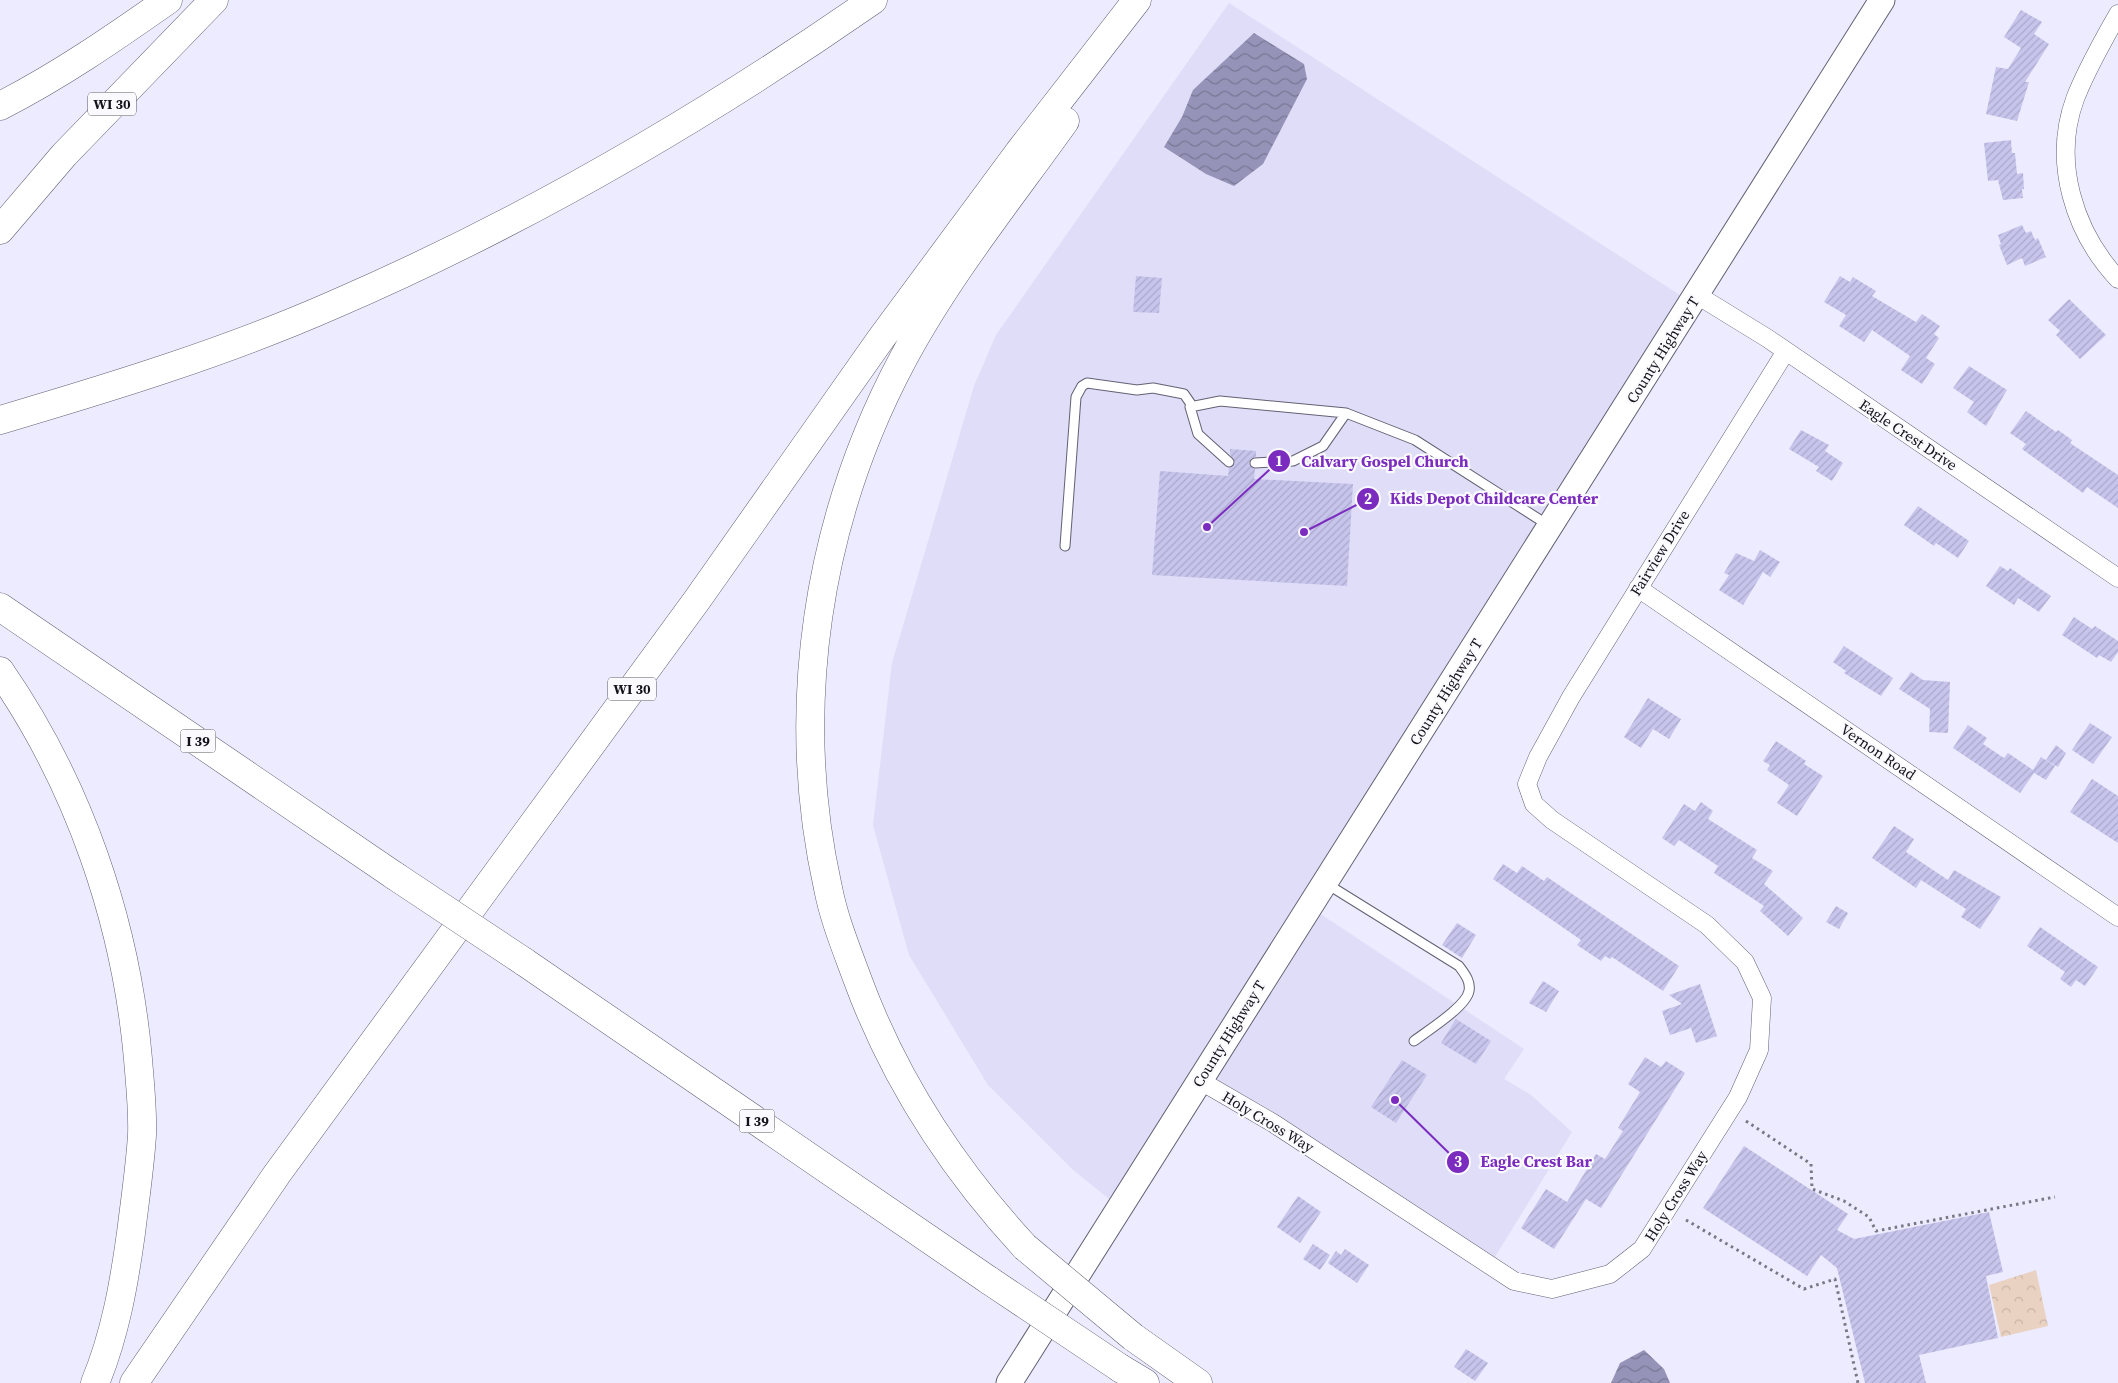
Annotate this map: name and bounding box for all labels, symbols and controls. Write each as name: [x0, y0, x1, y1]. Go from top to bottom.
road number: WI 30: [88, 92, 136, 116]
street label: County Highway T: [1621, 292, 1704, 407]
street label: Eagle Crest Drive: [1855, 394, 1962, 475]
callout: Calvary Gospel Church: [1266, 445, 1479, 476]
text: 1: [1275, 450, 1283, 471]
text: Calvary Gospel Church: [1301, 450, 1469, 472]
callout: Kids Depot Childcare Center: [1355, 483, 1609, 514]
text: Kids Depot Childcare Center: [1390, 487, 1599, 509]
text: 2: [1364, 488, 1372, 509]
street label: Fairview Drive: [1625, 506, 1694, 600]
street label: County Highway T: [1404, 634, 1487, 749]
road number: WI 30: [608, 678, 656, 701]
street label: Vernon Road: [1836, 719, 1921, 785]
road number: I 39: [180, 729, 216, 752]
street label: County Highway T: [1187, 976, 1270, 1091]
street label: Holy Cross Way: [1218, 1086, 1318, 1157]
road number: I 39: [740, 1110, 774, 1132]
callout: Eagle Crest Bar: [1446, 1146, 1602, 1177]
street label: Holy Cross Way: [1639, 1146, 1712, 1245]
text: Eagle Crest Bar: [1480, 1150, 1592, 1172]
text: 3: [1454, 1151, 1462, 1172]

